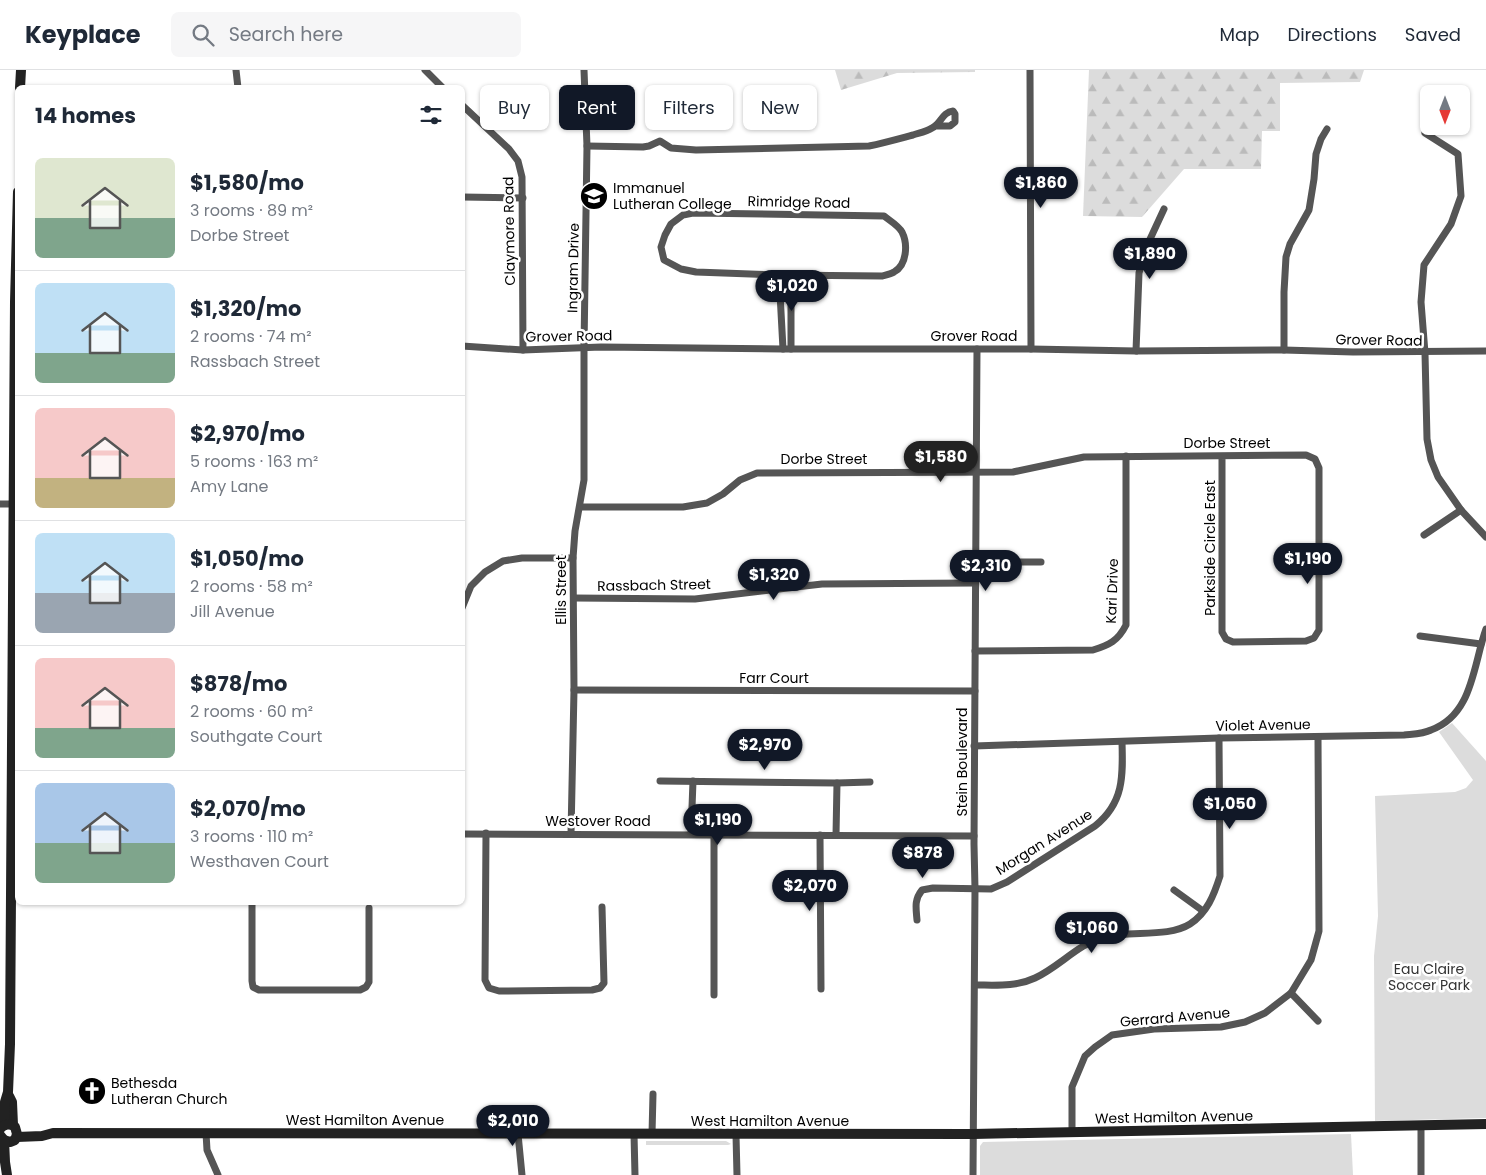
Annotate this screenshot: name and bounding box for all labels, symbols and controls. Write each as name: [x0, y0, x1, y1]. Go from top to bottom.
search box: [171, 12, 521, 57]
text: Keyplace: [25, 18, 141, 51]
icon: search: [189, 21, 217, 49]
text: Search here: [229, 21, 343, 48]
text: Map: [1220, 22, 1259, 47]
text: Directions: [1287, 22, 1377, 47]
text: Saved: [1405, 22, 1461, 47]
chip: Buy: [480, 85, 549, 130]
chip: Rent: [559, 85, 635, 130]
chip: Filters: [645, 85, 733, 130]
chip: New: [743, 85, 817, 130]
north arrow: [1420, 85, 1470, 135]
map controls: [1420, 85, 1470, 135]
text: 14 homes: [35, 101, 136, 130]
icon: filters: [417, 101, 445, 129]
pin: $1,860: [1000, 166, 1082, 209]
text: $1,580/mo: [190, 168, 304, 197]
text: $1,860: [1015, 171, 1067, 194]
street label: Claymore Road: [498, 176, 520, 286]
icon: home: [75, 178, 135, 238]
place label: Immanuel Lutheran College: [613, 178, 732, 214]
school or university icon: Immanuel Lutheran College: [579, 181, 609, 211]
street label: Rimridge Road: [747, 191, 851, 213]
text: 3 rooms · 89 m²: [190, 199, 313, 222]
street label: Ingram Drive: [562, 223, 584, 313]
text: Dorbe Street: [190, 224, 289, 247]
pin: $1,890: [1109, 238, 1191, 280]
text: $1,890: [1124, 242, 1176, 265]
pin: $1,020: [751, 270, 833, 312]
text: $1,020: [766, 274, 818, 297]
text: $1,320/mo: [190, 294, 301, 323]
icon: home: [75, 303, 135, 363]
text: 2 rooms · 74 m²: [190, 325, 312, 348]
street label: Grover Road: [525, 325, 613, 347]
street label: Grover Road: [931, 326, 1017, 346]
street label: Grover Road: [1335, 329, 1423, 351]
text: Rassbach Street: [190, 350, 320, 373]
text: $2,970/mo: [190, 419, 305, 448]
icon: home: [75, 428, 135, 488]
street label: Dorbe Street: [1184, 433, 1270, 453]
pin: $1,580: [900, 440, 982, 483]
text: $1,580: [915, 445, 967, 468]
street label: Dorbe Street: [781, 449, 867, 469]
text: 5 rooms · 163 m²: [190, 450, 318, 473]
text: Amy Lane: [190, 475, 268, 498]
street label: Parkside Circle East: [1200, 480, 1220, 616]
pin: $1,190: [1267, 542, 1349, 585]
text: $1,050/mo: [190, 544, 304, 573]
text: $1,190: [1284, 547, 1332, 570]
pin: $2,310: [945, 550, 1027, 592]
icon: home: [75, 553, 135, 613]
text: $2,310: [961, 554, 1011, 577]
street label: Ellis Street: [551, 555, 571, 625]
pin: $1,320: [733, 558, 815, 601]
street label: Kari Drive: [1101, 558, 1123, 624]
text: $1,320: [749, 563, 799, 586]
street label: Rassbach Street: [597, 574, 711, 596]
text: 2 rooms · 58 m²: [190, 575, 313, 598]
text: Jill Avenue: [190, 600, 275, 623]
street label: Farr Court: [739, 668, 809, 688]
text: $878/mo: [190, 669, 287, 698]
icon: home: [75, 678, 135, 738]
text: 2 rooms · 60 m²: [190, 700, 313, 723]
street label: Stein Boulevard: [952, 708, 972, 816]
street label: Violet Avenue: [1215, 714, 1311, 736]
text: Southgate Court: [190, 725, 322, 748]
pin: $2,970: [724, 728, 806, 771]
text: $2,970: [738, 733, 792, 756]
pin: $1,050: [1189, 788, 1271, 830]
text: $1,050: [1204, 792, 1256, 815]
text: $2,070/mo: [190, 794, 306, 823]
icon: home: [75, 803, 135, 863]
pin: $1,190: [677, 804, 759, 846]
street label: Morgan Avenue: [992, 804, 1096, 880]
text: $1,190: [694, 808, 742, 831]
street label: Westover Road: [545, 811, 651, 831]
text: 3 rooms · 110 m²: [190, 825, 313, 848]
pin: $878: [893, 836, 953, 879]
text: $878: [903, 841, 943, 864]
text: Westhaven Court: [190, 850, 329, 873]
pin: $2,070: [769, 870, 851, 912]
text: $2,070: [783, 874, 837, 897]
pin: $1,060: [1051, 912, 1133, 954]
text: $1,060: [1066, 916, 1118, 939]
park label: Eau Claire Soccer Park: [1388, 959, 1471, 995]
street label: Gerrard Avenue: [1119, 1002, 1231, 1032]
place label: Bethesda Lutheran Church: [111, 1073, 228, 1109]
church icon: Bethesda Lutheran Church: [77, 1076, 107, 1106]
pin: $2,010: [472, 1104, 554, 1147]
street label: West Hamilton Avenue: [1095, 1106, 1254, 1128]
text: $2,010: [487, 1109, 539, 1132]
street label: West Hamilton Avenue: [286, 1110, 444, 1130]
street label: West Hamilton Avenue: [691, 1111, 849, 1131]

